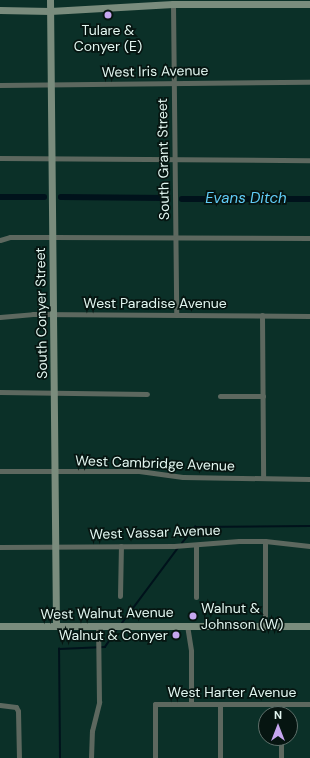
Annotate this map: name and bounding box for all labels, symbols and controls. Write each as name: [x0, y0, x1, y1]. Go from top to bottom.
marker: Tulare & Conyer (E): [103, 10, 113, 20]
place label: Tulare & Conyer (E): [74, 22, 142, 54]
street label: West Iris Avenue: [101, 62, 209, 80]
street label: South Grant Street: [154, 98, 172, 220]
water label: Evans Ditch: [205, 190, 287, 208]
street label: South Conyer Street: [31, 247, 51, 379]
street label: West Paradise Avenue: [83, 295, 227, 311]
street label: West Cambridge Avenue: [75, 452, 235, 474]
street label: West Vassar Avenue: [89, 521, 221, 543]
place label: Walnut & Johnson (W): [201, 600, 283, 632]
street label: West Walnut Avenue: [40, 603, 174, 623]
marker: Walnut & Johnson (W): [188, 611, 198, 621]
place label: Walnut & Conyer: [59, 627, 168, 643]
marker: Walnut & Conyer: [171, 630, 181, 640]
street label: West Harter Avenue: [168, 684, 296, 700]
north arrow: [258, 706, 298, 746]
text: N: [274, 708, 282, 722]

